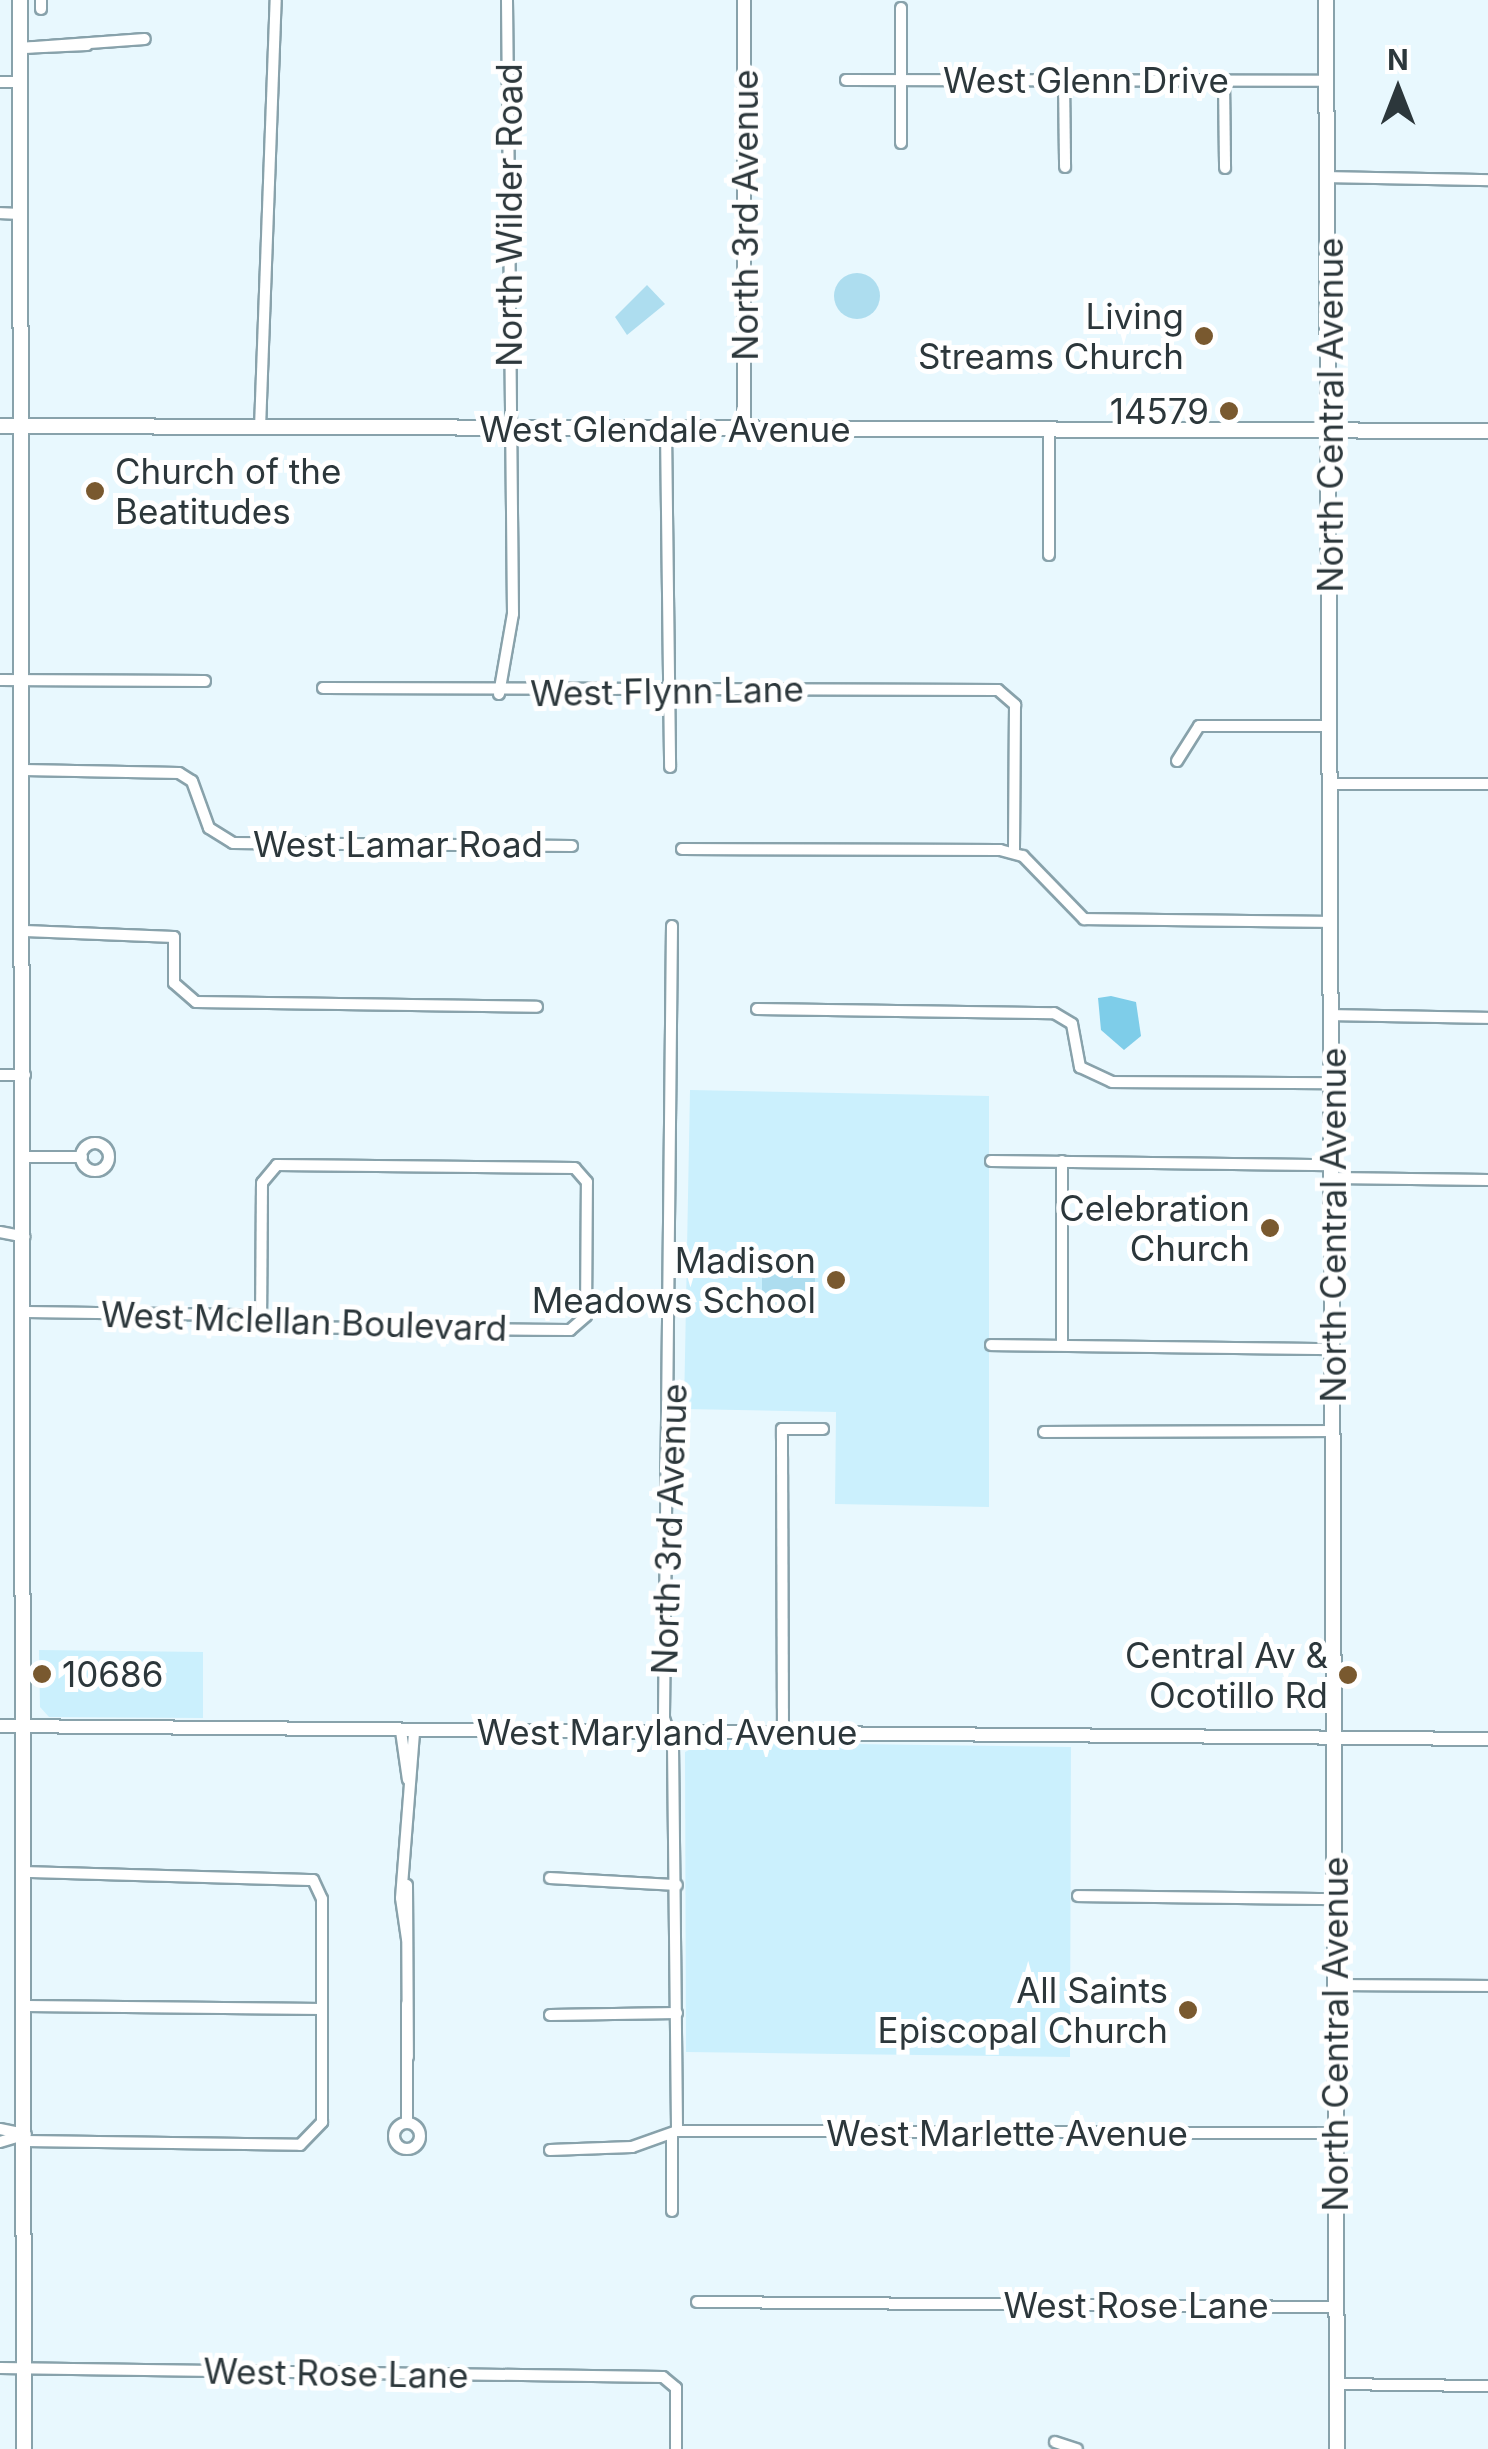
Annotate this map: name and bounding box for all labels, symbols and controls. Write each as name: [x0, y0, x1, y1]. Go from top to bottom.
north arrow: [1348, 40, 1448, 140]
text: N: [1387, 43, 1409, 77]
street label: West Glenn Drive: [943, 59, 1229, 101]
street label: North Wilder Road: [488, 63, 530, 367]
street label: North 3rd Avenue: [724, 69, 766, 361]
street label: North Central Avenue: [1309, 237, 1351, 593]
place label: Living Streams Church: [918, 295, 1184, 377]
marker: Living Streams Church: [1193, 325, 1215, 347]
place label: 14579: [1110, 390, 1209, 432]
marker: 14579: [1218, 400, 1240, 422]
street label: West Glendale Avenue: [479, 408, 851, 450]
place label: Church of the Beatitudes: [115, 450, 341, 532]
marker: Church of the Beatitudes: [84, 480, 106, 502]
street label: West Flynn Lane: [530, 668, 804, 714]
street label: West Lamar Road: [253, 823, 543, 865]
street label: North Central Avenue: [1312, 1047, 1354, 1403]
place label: Celebration Church: [1059, 1187, 1250, 1269]
marker: Celebration Church: [1259, 1217, 1281, 1239]
place label: Madison Meadows School: [532, 1239, 816, 1321]
marker: Madison Meadows School: [825, 1269, 847, 1291]
street label: West Mclellan Boulevard: [100, 1293, 508, 1349]
street label: North 3rd Avenue: [643, 1383, 695, 1675]
place label: Central Av & Ocotillo Rd: [1125, 1634, 1328, 1716]
place label: 10686: [62, 1653, 163, 1695]
marker: 10686: [31, 1663, 53, 1685]
marker: Central Av & Ocotillo Rd: [1337, 1664, 1359, 1686]
street label: West Maryland Avenue: [477, 1711, 857, 1753]
street label: North Central Avenue: [1314, 1856, 1356, 2212]
place label: All Saints Episcopal Church: [878, 1969, 1168, 2051]
marker: All Saints Episcopal Church: [1177, 1999, 1199, 2021]
street label: West Marlette Avenue: [826, 2112, 1188, 2154]
street label: West Rose Lane: [1003, 2284, 1269, 2326]
street label: West Rose Lane: [203, 2350, 469, 2396]

